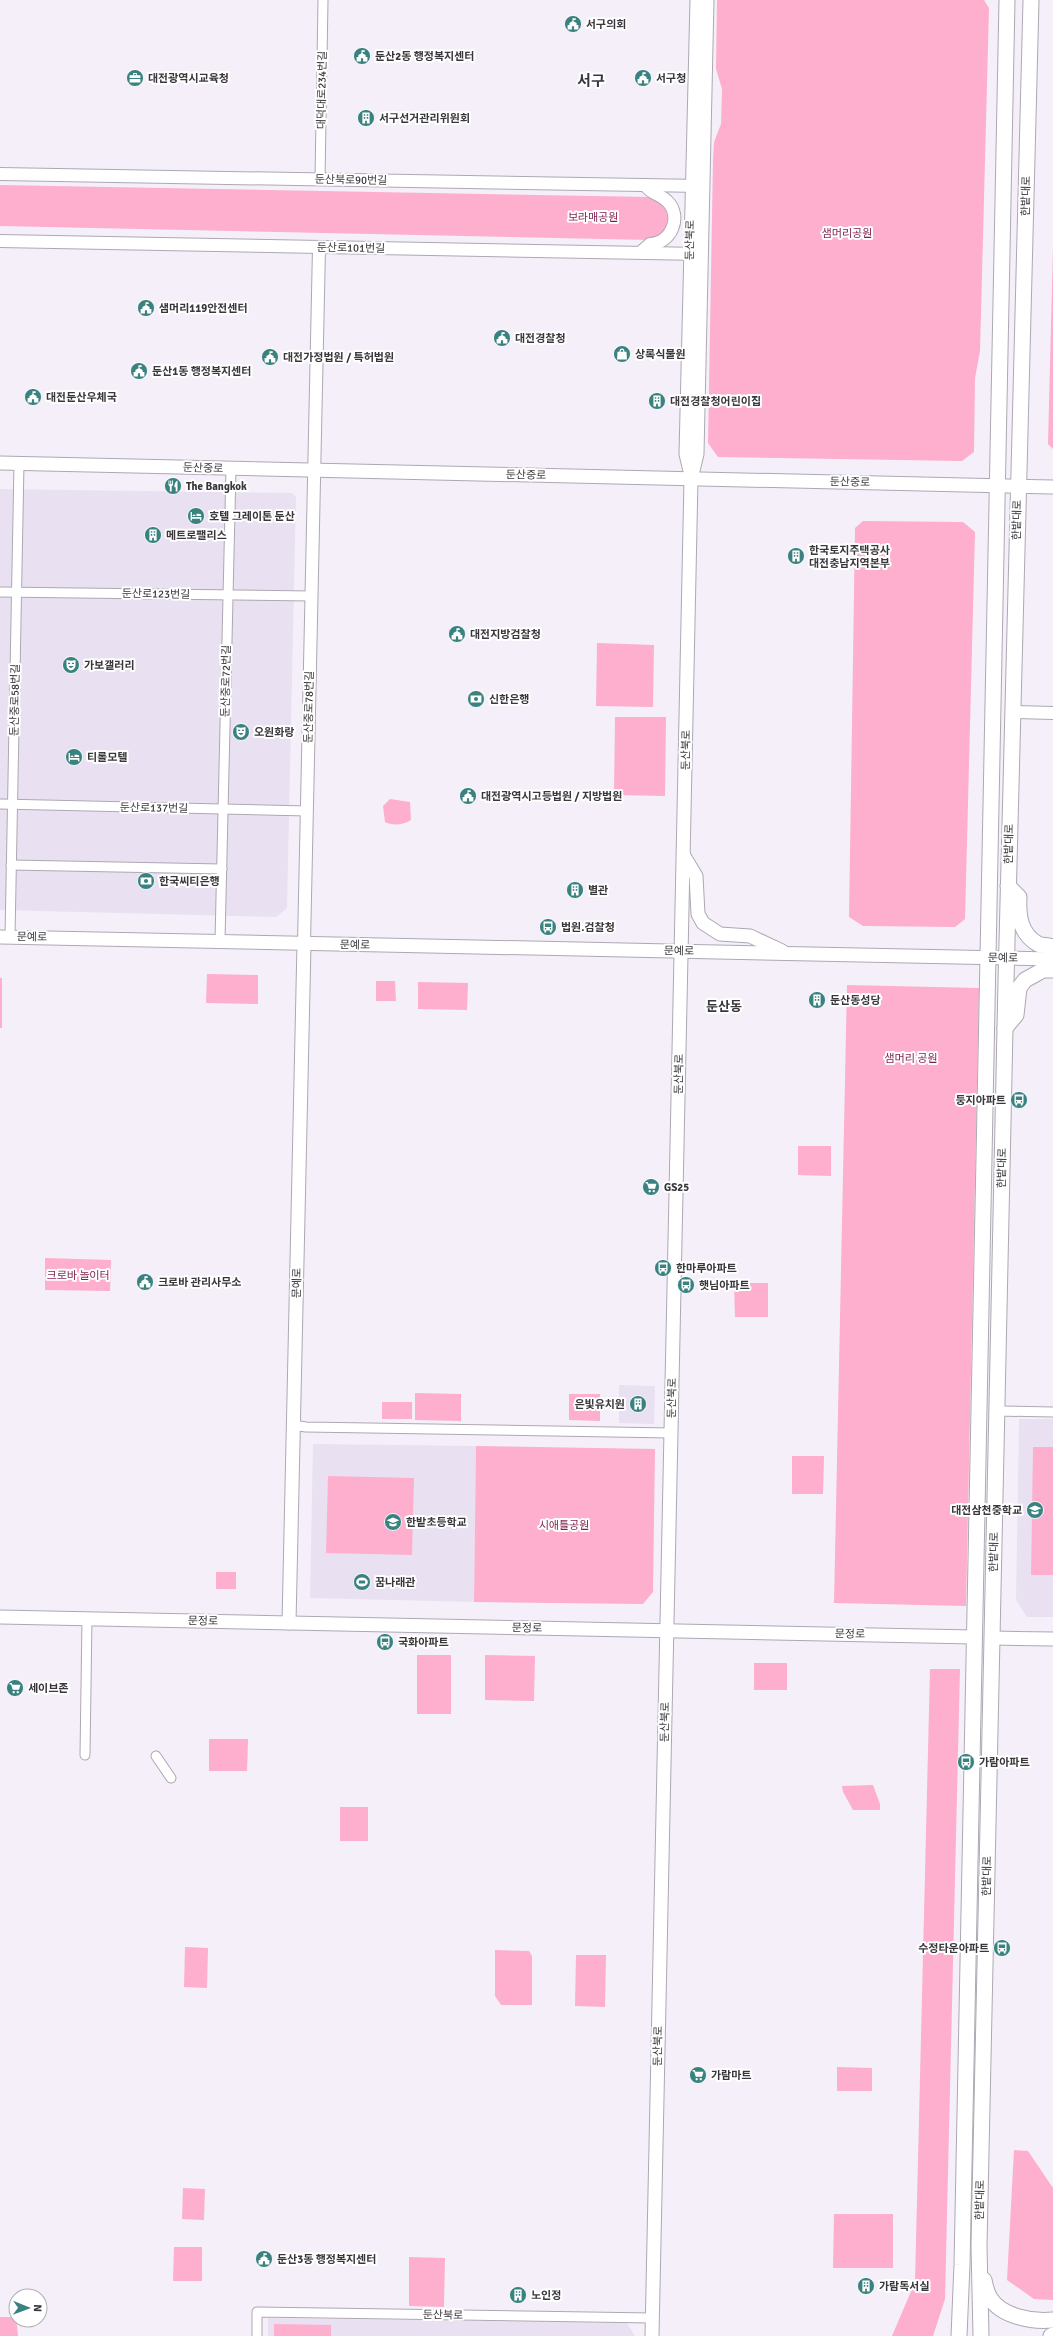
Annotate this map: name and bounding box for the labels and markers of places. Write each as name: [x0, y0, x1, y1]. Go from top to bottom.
public building icon: 서구의회: [563, 14, 583, 34]
place label: 서구의회: [586, 18, 626, 31]
public building icon: 둔산2동 행정복지센터: [352, 46, 372, 66]
place label: 둔산2동 행정복지센터: [375, 50, 474, 63]
office icon: 대전광역시교육청: [125, 68, 145, 88]
public building icon: 서구청: [633, 68, 653, 88]
place label: 대전광역시교육청: [148, 72, 229, 85]
place label: 서구청: [656, 72, 686, 85]
building icon: 서구선거관리위원회: [356, 108, 376, 128]
place label: 서구선거관리위원회: [379, 112, 470, 125]
public building icon: 샘머리119안전센터: [136, 298, 156, 318]
place label: 샘머리119안전센터: [159, 302, 248, 315]
public building icon: 대전경찰청: [492, 328, 512, 348]
place label: 대전경찰청: [515, 332, 566, 345]
shop icon: 상록식물원: [612, 344, 632, 364]
public building icon: 대전가정법원 / 특허법원: [260, 347, 280, 367]
place label: 상록식물원: [635, 348, 686, 361]
place label: 대전가정법원 / 특허법원: [283, 351, 394, 364]
public building icon: 둔산1동 행정복지센터: [129, 361, 149, 381]
place label: 둔산1동 행정복지센터: [152, 365, 251, 378]
public building icon: 대전둔산우체국: [23, 387, 43, 407]
place label: 대전둔산우체국: [46, 391, 117, 404]
building icon: 대전경찰청어린이집: [647, 391, 667, 411]
place label: 대전경찰청어린이집: [670, 395, 761, 408]
restaurant icon: The Bangkok: [163, 476, 183, 496]
place label: The Bangkok: [186, 480, 247, 493]
hotel icon: 호텔 그레이톤 둔산: [186, 506, 206, 526]
place label: 호텔 그레이톤 둔산: [209, 510, 295, 523]
building icon: 메트로팰리스: [143, 525, 163, 545]
place label: 메트로팰리스: [166, 529, 227, 542]
place label: 한국토지주택공사 대전충남지역본부: [809, 544, 890, 570]
building icon: 한국토지주택공사 대전충남지역본부: [786, 546, 806, 566]
public building icon: 대전지방검찰청: [447, 624, 467, 644]
place label: 대전지방검찰청: [470, 628, 541, 641]
theatre icon: 가보갤러리: [61, 655, 81, 675]
place label: 가보갤러리: [84, 659, 135, 672]
bank icon: 신한은행: [466, 689, 486, 709]
place label: 신한은행: [489, 693, 529, 706]
theatre icon: 오원화랑: [231, 722, 251, 742]
place label: 오원화랑: [254, 726, 294, 739]
hotel icon: 티롤모텔: [64, 747, 84, 767]
place label: 티롤모텔: [87, 751, 127, 764]
public building icon: 대전광역시고등법원 / 지방법원: [458, 786, 478, 806]
place label: 대전광역시고등법원 / 지방법원: [481, 790, 622, 803]
bank icon: 한국씨티은행: [136, 871, 156, 891]
place label: 한국씨티은행: [159, 875, 220, 888]
building icon: 별관: [565, 880, 585, 900]
place label: 별관: [588, 884, 608, 897]
bus stop icon: 법원.검찰청: [538, 917, 558, 937]
place label: 법원.검찰청: [561, 921, 615, 934]
building icon: 둔산동성당: [807, 990, 827, 1010]
place label: 둔산동성당: [830, 994, 881, 1007]
bus stop icon: 둥지아파트: [1009, 1090, 1029, 1110]
place label: 둥지아파트: [955, 1094, 1006, 1107]
supermarket icon: GS25: [641, 1177, 661, 1197]
place label: GS25: [664, 1181, 689, 1194]
bus stop icon: 한마루아파트: [653, 1258, 673, 1278]
place label: 한마루아파트: [676, 1262, 737, 1275]
public building icon: 크로바 관리사무소: [135, 1272, 155, 1292]
bus stop icon: 햇님아파트: [676, 1275, 696, 1295]
place label: 크로바 관리사무소: [158, 1276, 241, 1289]
place label: 햇님아파트: [699, 1279, 750, 1292]
building icon: 은빛유치원: [628, 1394, 648, 1414]
place label: 은빛유치원: [574, 1398, 625, 1411]
school or university icon: 대전삼천중학교: [1025, 1500, 1045, 1520]
place label: 대전삼천중학교: [951, 1504, 1022, 1517]
school or university icon: 한밭초등학교: [383, 1512, 403, 1532]
place label: 한밭초등학교: [406, 1516, 467, 1529]
sports icon: 꿈나래관: [352, 1572, 372, 1592]
place label: 꿈나래관: [375, 1576, 415, 1589]
bus stop icon: 국화아파트: [375, 1632, 395, 1652]
place label: 국화아파트: [398, 1636, 449, 1649]
supermarket icon: 세이브존: [5, 1678, 25, 1698]
place label: 세이브존: [28, 1682, 68, 1695]
bus stop icon: 가람아파트: [956, 1752, 976, 1772]
place label: 가람아파트: [979, 1756, 1030, 1769]
bus stop icon: 수정타운아파트: [992, 1938, 1012, 1958]
place label: 수정타운아파트: [918, 1942, 989, 1955]
supermarket icon: 가람마트: [688, 2065, 708, 2085]
place label: 가람마트: [711, 2069, 751, 2082]
public building icon: 둔산3동 행정복지센터: [254, 2249, 274, 2269]
place label: 둔산3동 행정복지센터: [277, 2253, 376, 2266]
building icon: 가람독서실: [856, 2276, 876, 2296]
place label: 가람독서실: [879, 2280, 930, 2293]
building icon: 노인정: [508, 2285, 528, 2305]
place label: 노인정: [531, 2289, 561, 2302]

